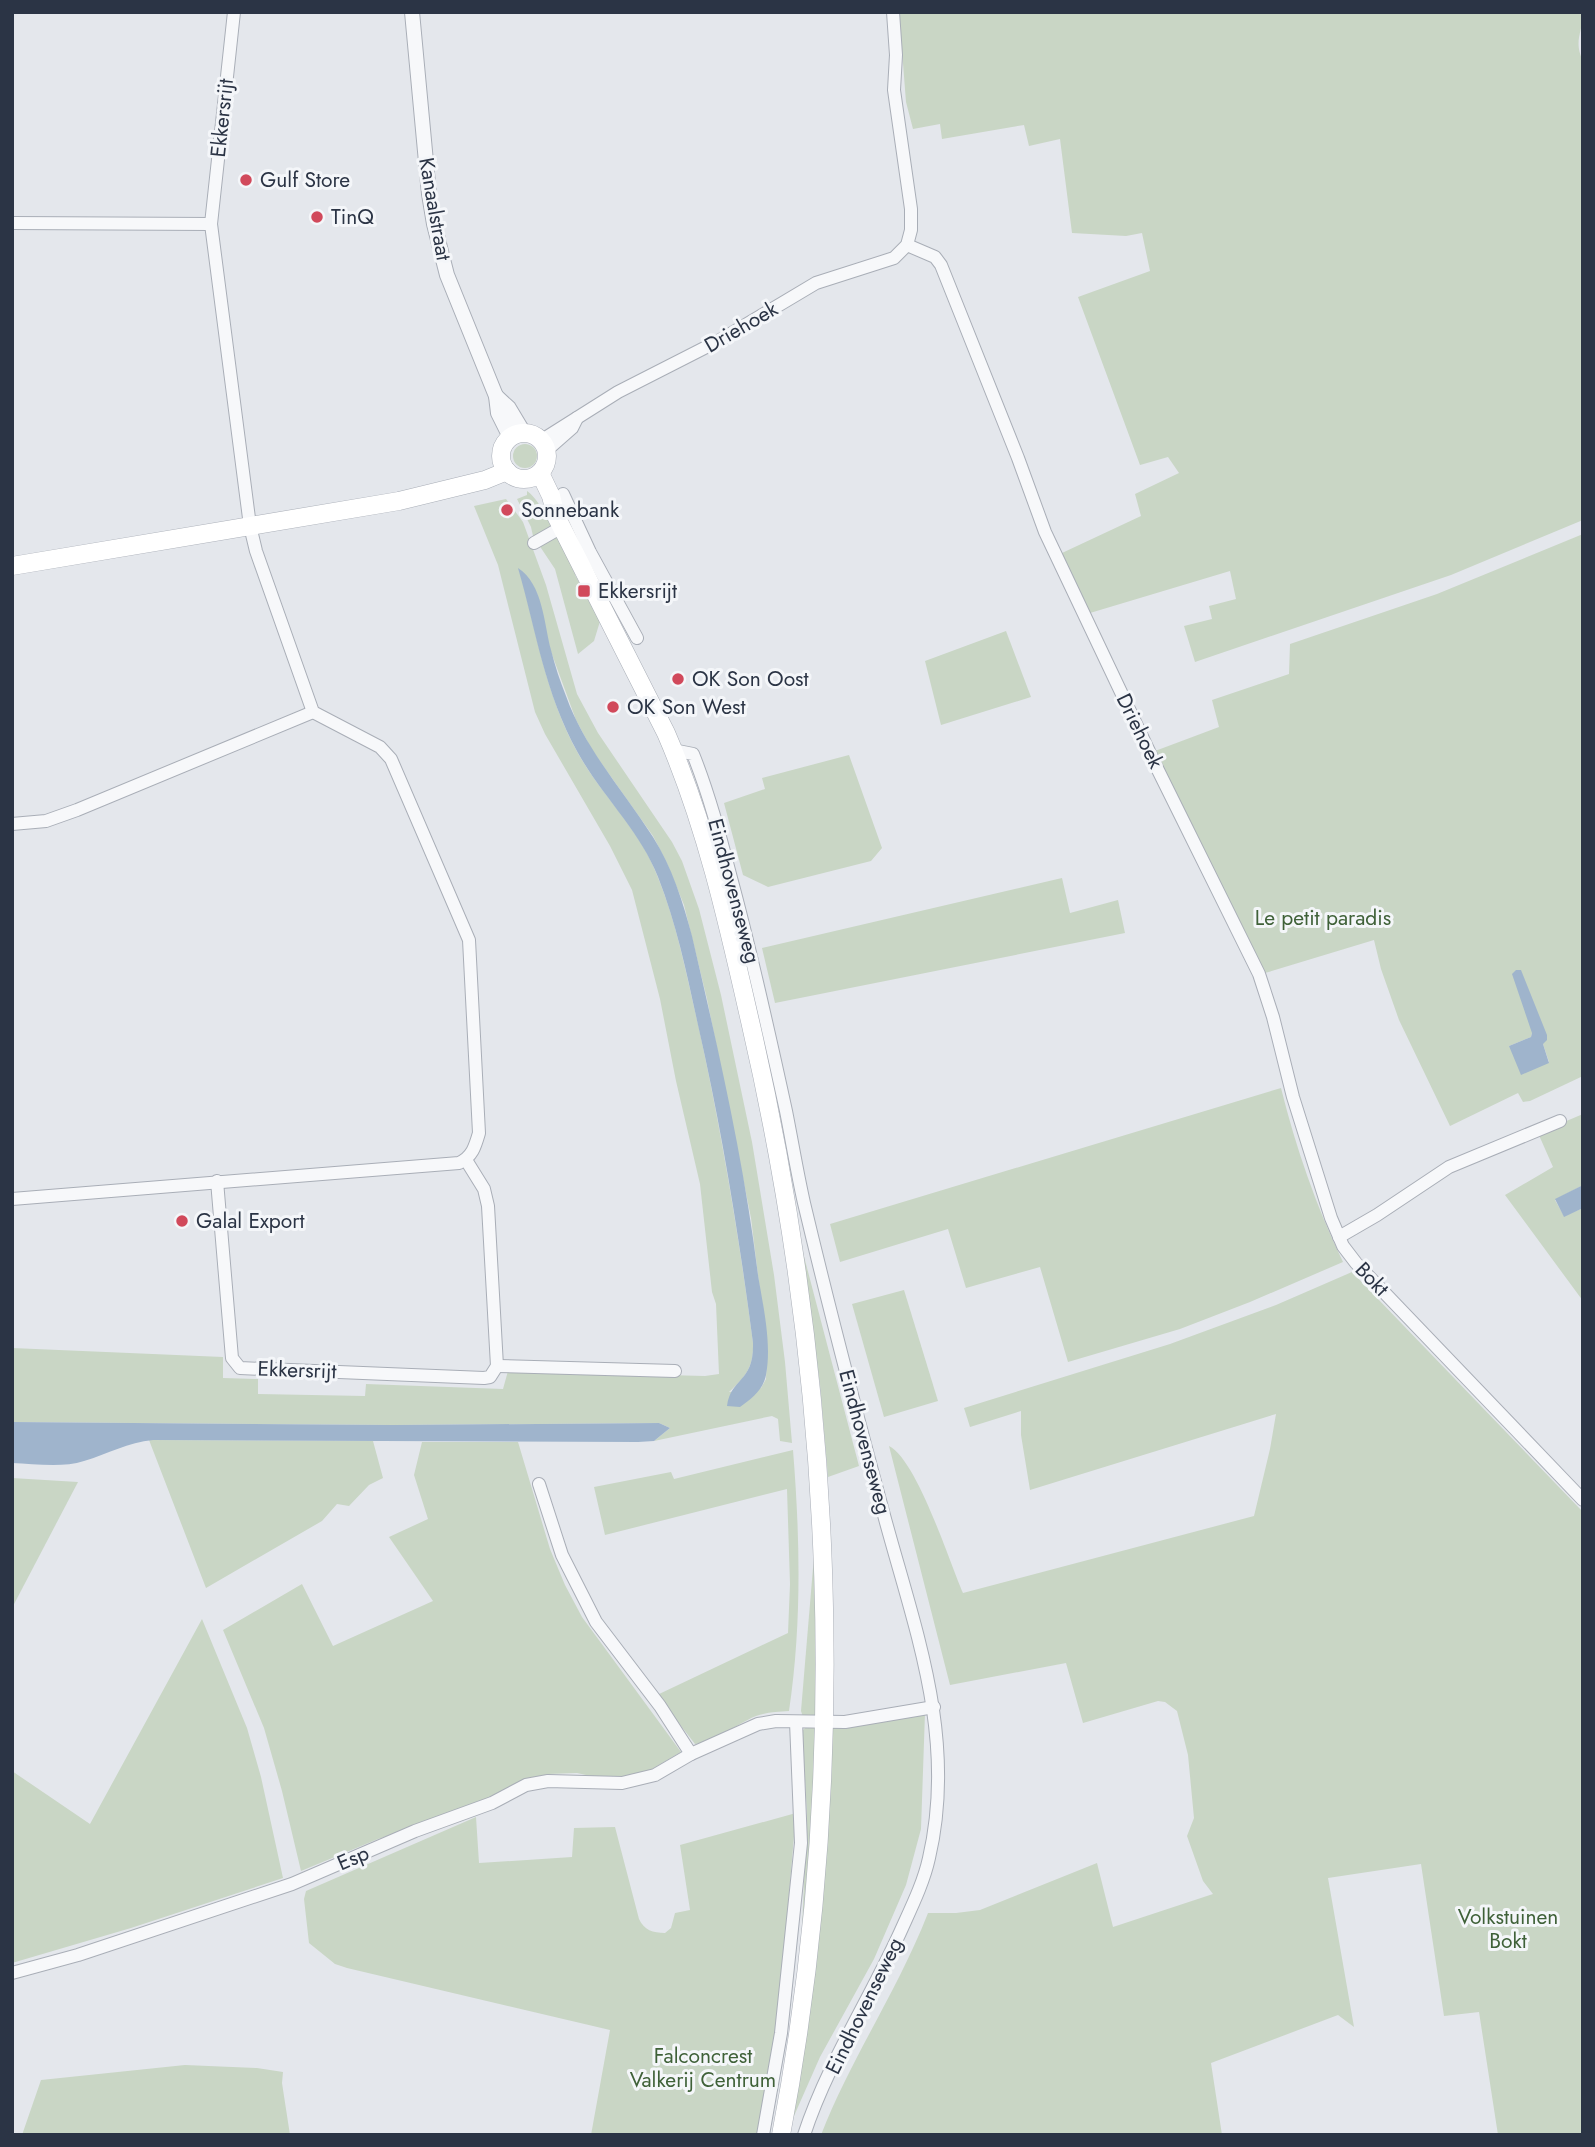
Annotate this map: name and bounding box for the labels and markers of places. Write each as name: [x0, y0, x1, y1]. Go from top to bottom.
place label: Gulf Store: [260, 165, 350, 195]
marker: Gulf Store: [238, 172, 254, 188]
place label: TinQ: [331, 202, 374, 232]
marker: TinQ: [309, 209, 325, 225]
place label: Sonnebank: [521, 495, 620, 525]
marker: Sonnebank: [499, 502, 515, 518]
place label: Ekkersrijt: [598, 576, 677, 606]
marker: Ekkersrijt: [576, 583, 592, 599]
place label: OK Son Oost: [692, 664, 809, 694]
marker: OK Son Oost: [670, 671, 686, 687]
place label: OK Son West: [627, 692, 745, 722]
marker: OK Son West: [605, 699, 621, 715]
place label: Galal Export: [196, 1206, 305, 1236]
marker: Galal Export: [174, 1213, 190, 1229]

